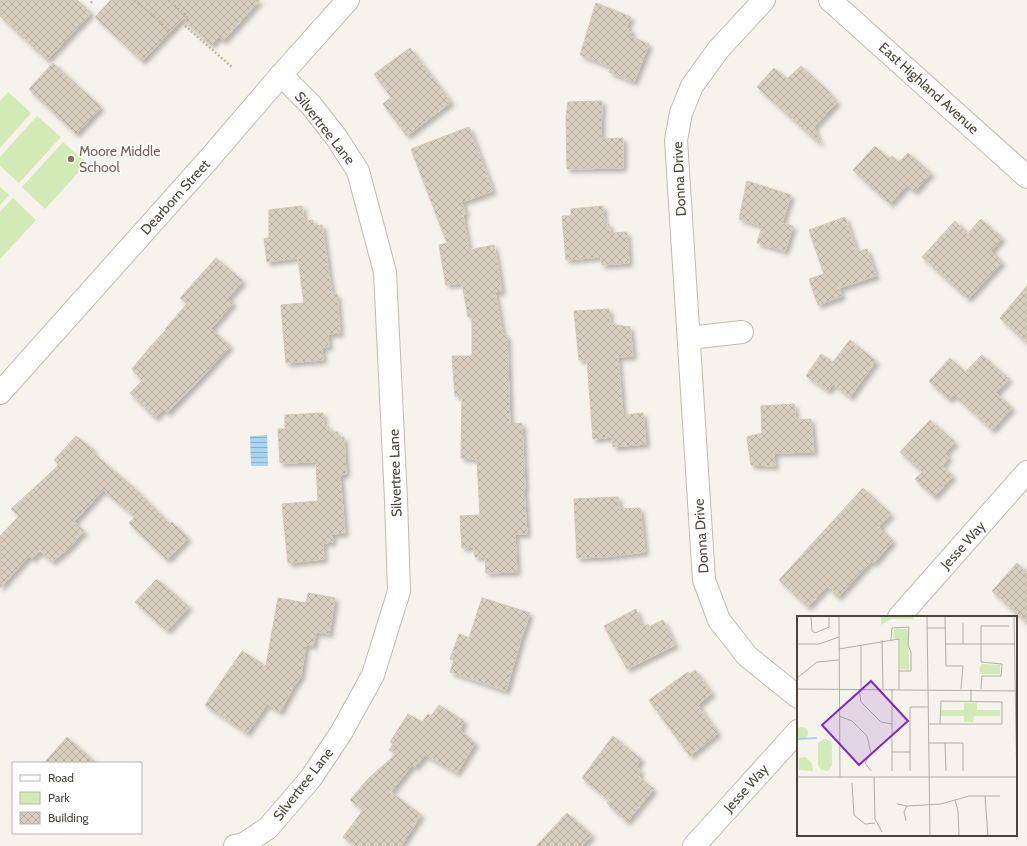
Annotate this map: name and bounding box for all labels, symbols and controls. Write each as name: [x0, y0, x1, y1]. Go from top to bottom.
street label: East Highland Avenue: [875, 38, 983, 138]
street label: Silvertree Lane: [291, 88, 359, 168]
street label: Donna Drive: [668, 141, 690, 217]
place label: Moore Middle School: [79, 142, 160, 176]
marker: Moore Middle School: [66, 154, 76, 164]
street label: Dearborn Street: [136, 155, 214, 238]
street label: Silvertree Lane: [384, 429, 406, 517]
street label: Donna Drive: [689, 498, 713, 574]
street label: Jesse Way: [936, 517, 989, 574]
inset map: [797, 616, 1017, 836]
street label: Silvertree Lane: [269, 744, 337, 824]
street label: Jesse Way: [719, 760, 772, 817]
legend: [12, 762, 142, 834]
text: Road: [48, 770, 74, 785]
text: Park: [48, 790, 70, 805]
text: Building: [48, 810, 90, 825]

